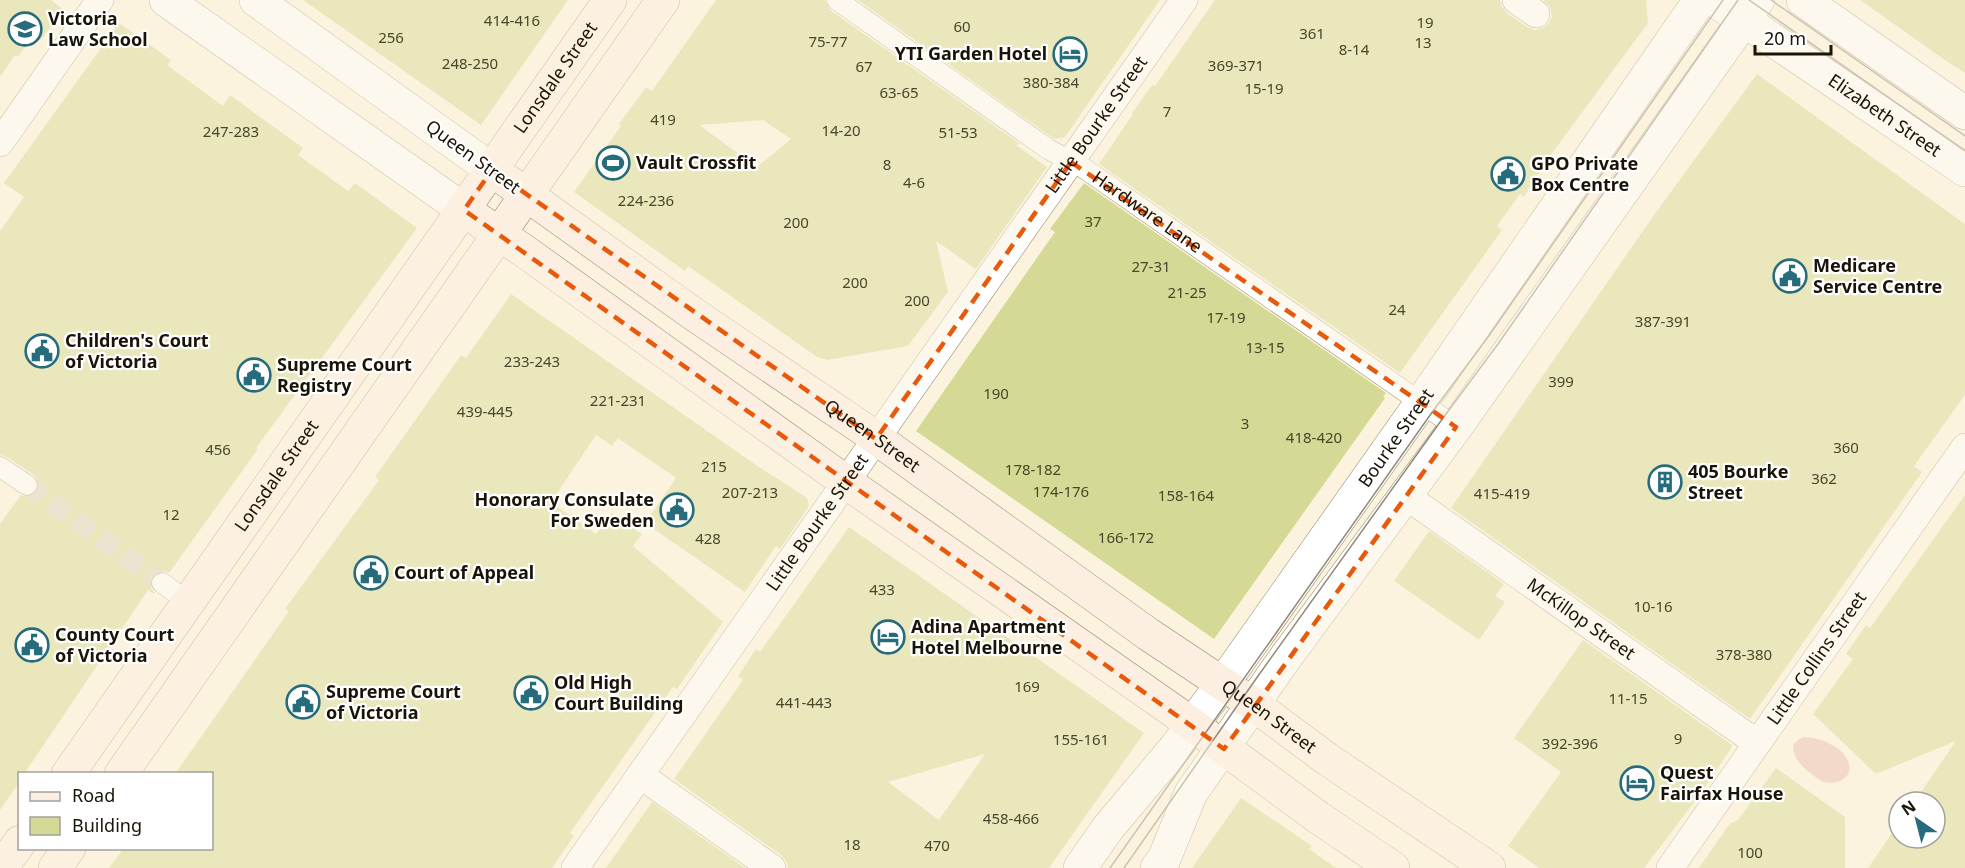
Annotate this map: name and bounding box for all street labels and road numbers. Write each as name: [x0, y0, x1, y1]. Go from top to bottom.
street label: Lonsdale Street: [507, 16, 602, 138]
street label: Little Bourke Street: [1039, 50, 1152, 198]
street label: Elizabeth Street: [1824, 68, 1947, 162]
street label: Queen Street: [421, 114, 526, 199]
street label: Hardware Lane: [1088, 165, 1207, 258]
street label: Bourke Street: [1352, 383, 1439, 492]
street label: Queen Street: [820, 393, 926, 477]
street label: Lonsdale Street: [229, 414, 324, 536]
street label: Little Bourke Street: [760, 448, 873, 595]
street label: McKillop Street: [1523, 572, 1641, 665]
street label: Little Collins Street: [1761, 586, 1871, 729]
street label: Queen Street: [1217, 673, 1322, 758]

